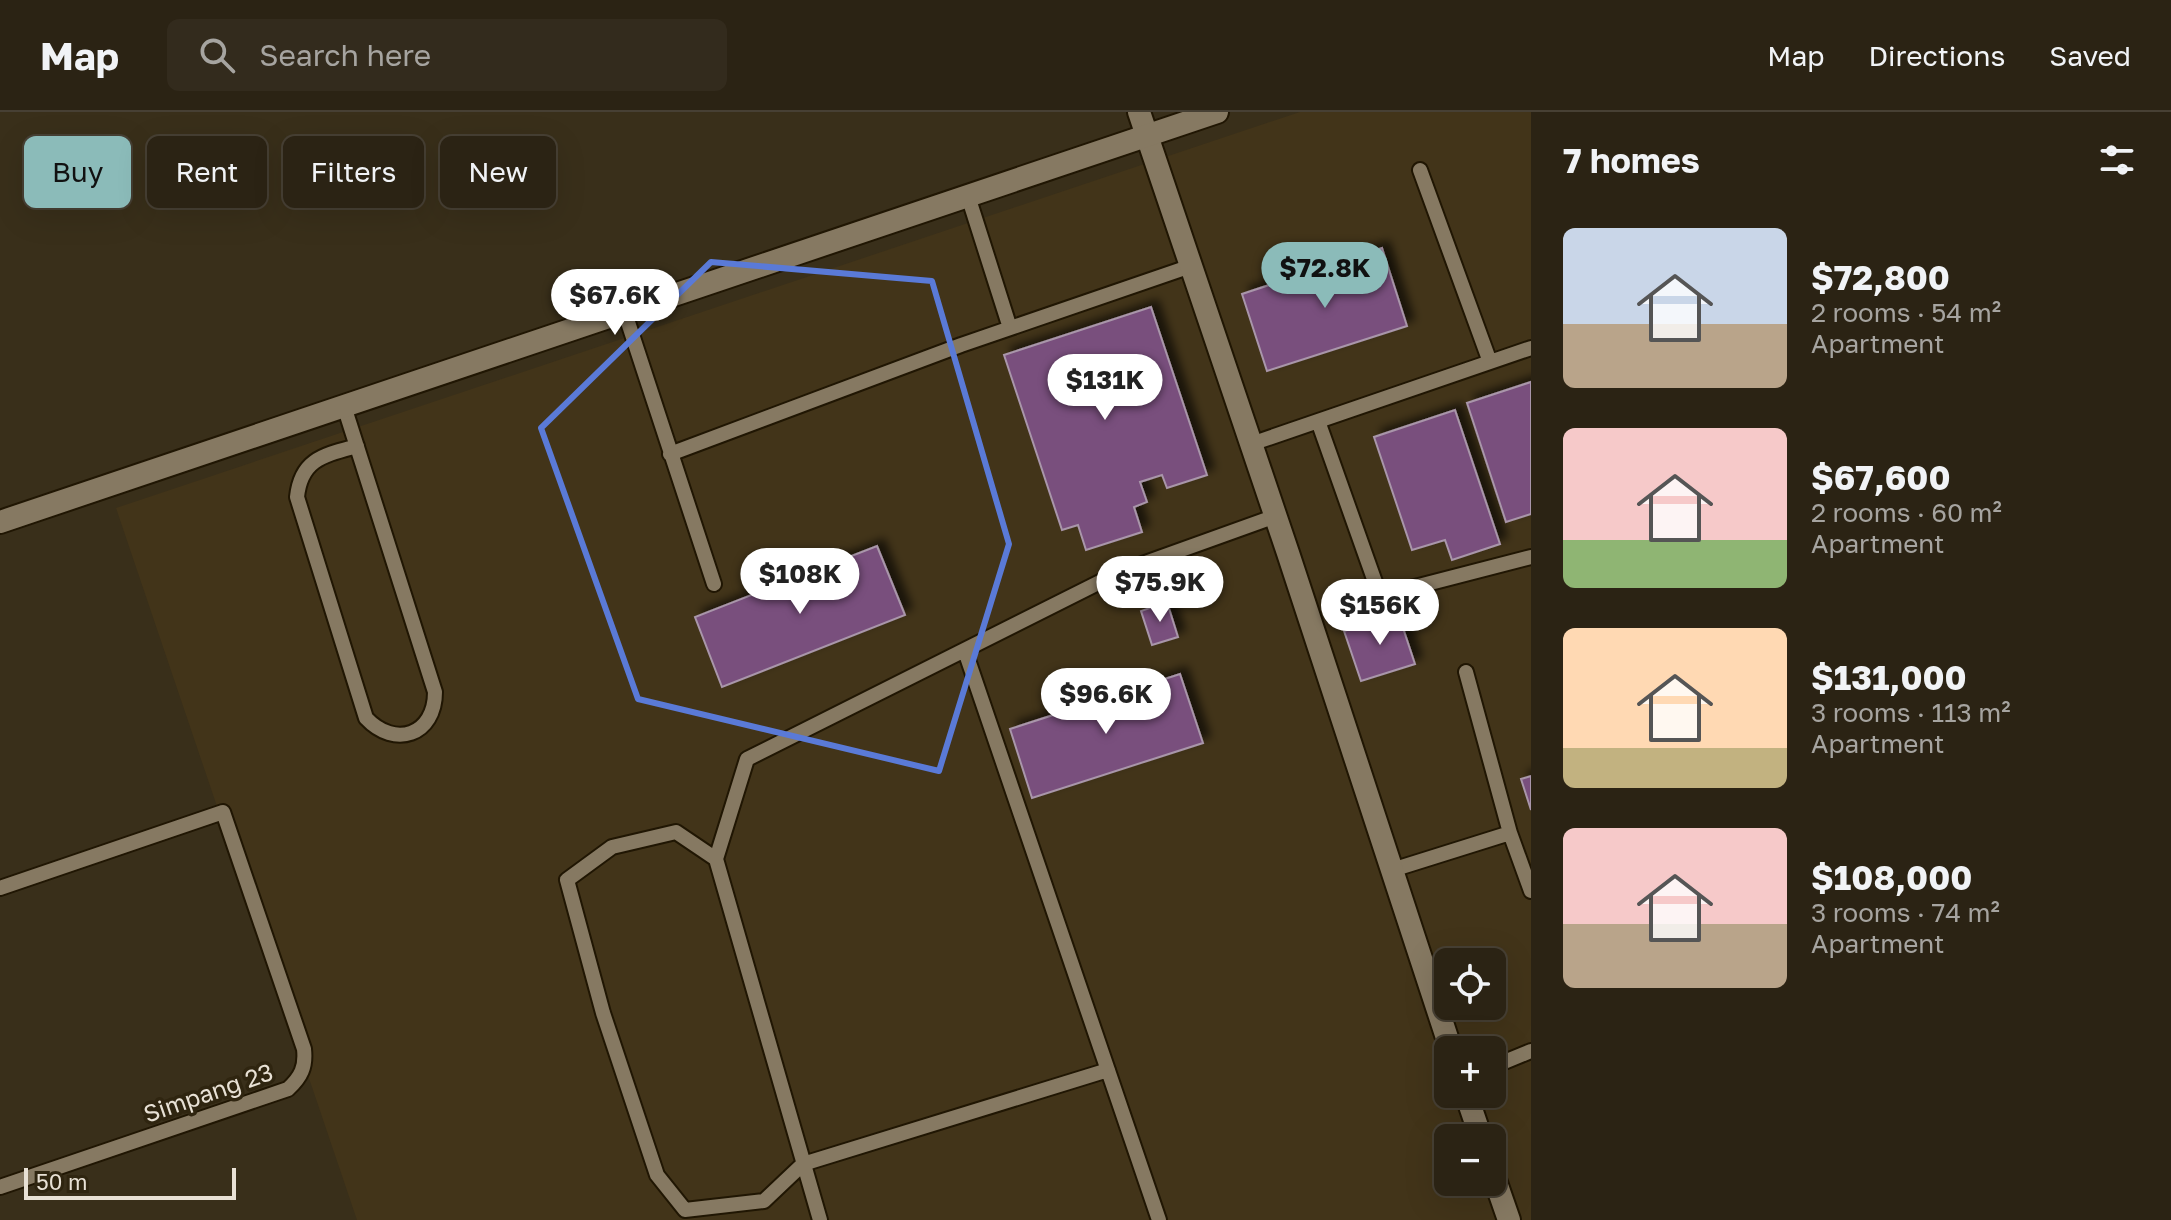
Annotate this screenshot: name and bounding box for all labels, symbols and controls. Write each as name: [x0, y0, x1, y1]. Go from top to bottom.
search box: [167, 19, 727, 91]
text: Map: [40, 33, 119, 78]
icon: search: [195, 33, 239, 77]
text: Search here: [259, 37, 431, 73]
text: Map: [1767, 39, 1824, 72]
text: Directions: [1868, 39, 2005, 72]
text: Saved: [2049, 39, 2131, 72]
chip: Buy: [24, 136, 131, 208]
chip: Rent: [147, 136, 267, 208]
chip: Filters: [283, 136, 424, 208]
chip: New: [440, 136, 556, 208]
icon: filters: [2095, 138, 2139, 182]
text: 7 homes: [1563, 140, 1700, 180]
pin: $72.8K: [1260, 242, 1390, 310]
text: $72.8K: [1279, 252, 1371, 283]
text: $72,800: [1811, 257, 1950, 297]
icon: home: [1627, 260, 1723, 356]
pin: $67.6K: [550, 269, 680, 337]
text: $67.6K: [569, 279, 661, 310]
text: 2 rooms · 54 m²: [1811, 297, 2001, 328]
text: Apartment: [1811, 328, 1944, 359]
pin: $131K: [1049, 354, 1161, 422]
text: $131K: [1066, 364, 1144, 395]
text: $67,600: [1811, 457, 1951, 497]
icon: home: [1627, 460, 1723, 556]
text: 2 rooms · 60 m²: [1811, 497, 2002, 528]
text: Apartment: [1811, 528, 1944, 559]
pin: $108K: [744, 548, 856, 616]
pin: $75.9K: [1095, 556, 1225, 624]
text: $108K: [758, 558, 842, 589]
text: $75.9K: [1114, 566, 1206, 597]
pin: $156K: [1324, 579, 1436, 647]
text: $156K: [1339, 589, 1421, 620]
text: $131,000: [1811, 657, 1967, 697]
icon: home: [1627, 660, 1723, 756]
pin: $96.6K: [1041, 668, 1171, 736]
text: $96.6K: [1059, 678, 1153, 709]
text: 3 rooms · 113 m²: [1811, 697, 2011, 728]
text: Apartment: [1811, 728, 1944, 759]
text: $108,000: [1811, 857, 1972, 897]
icon: home: [1627, 860, 1723, 956]
text: 3 rooms · 74 m²: [1811, 897, 2000, 928]
text: Apartment: [1811, 928, 1944, 959]
map controls: [1434, 948, 1506, 1196]
button: locate: [1434, 948, 1506, 1020]
button: +: [1434, 1036, 1506, 1108]
street label: Simpang 23: [140, 1056, 276, 1128]
button: −: [1434, 1124, 1506, 1196]
scale bar: [24, 1164, 236, 1200]
text: 50 m: [36, 1168, 87, 1195]

